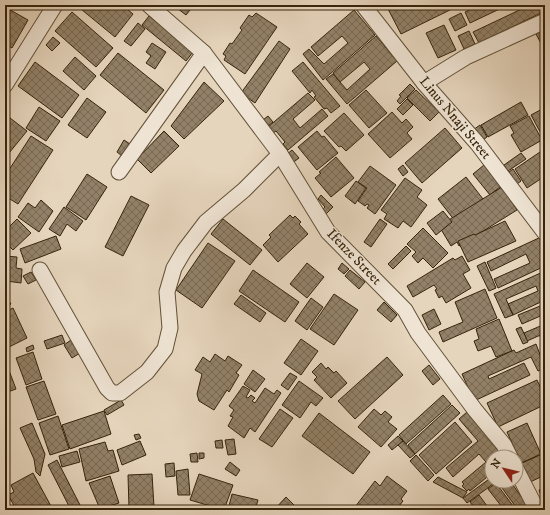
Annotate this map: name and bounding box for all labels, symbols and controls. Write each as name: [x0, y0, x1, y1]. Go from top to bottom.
street label: Linus Nnaji Street: [415, 73, 495, 164]
street label: Ifenze Street: [323, 225, 386, 289]
north arrow: [484, 449, 524, 489]
text: N: [488, 456, 505, 472]

